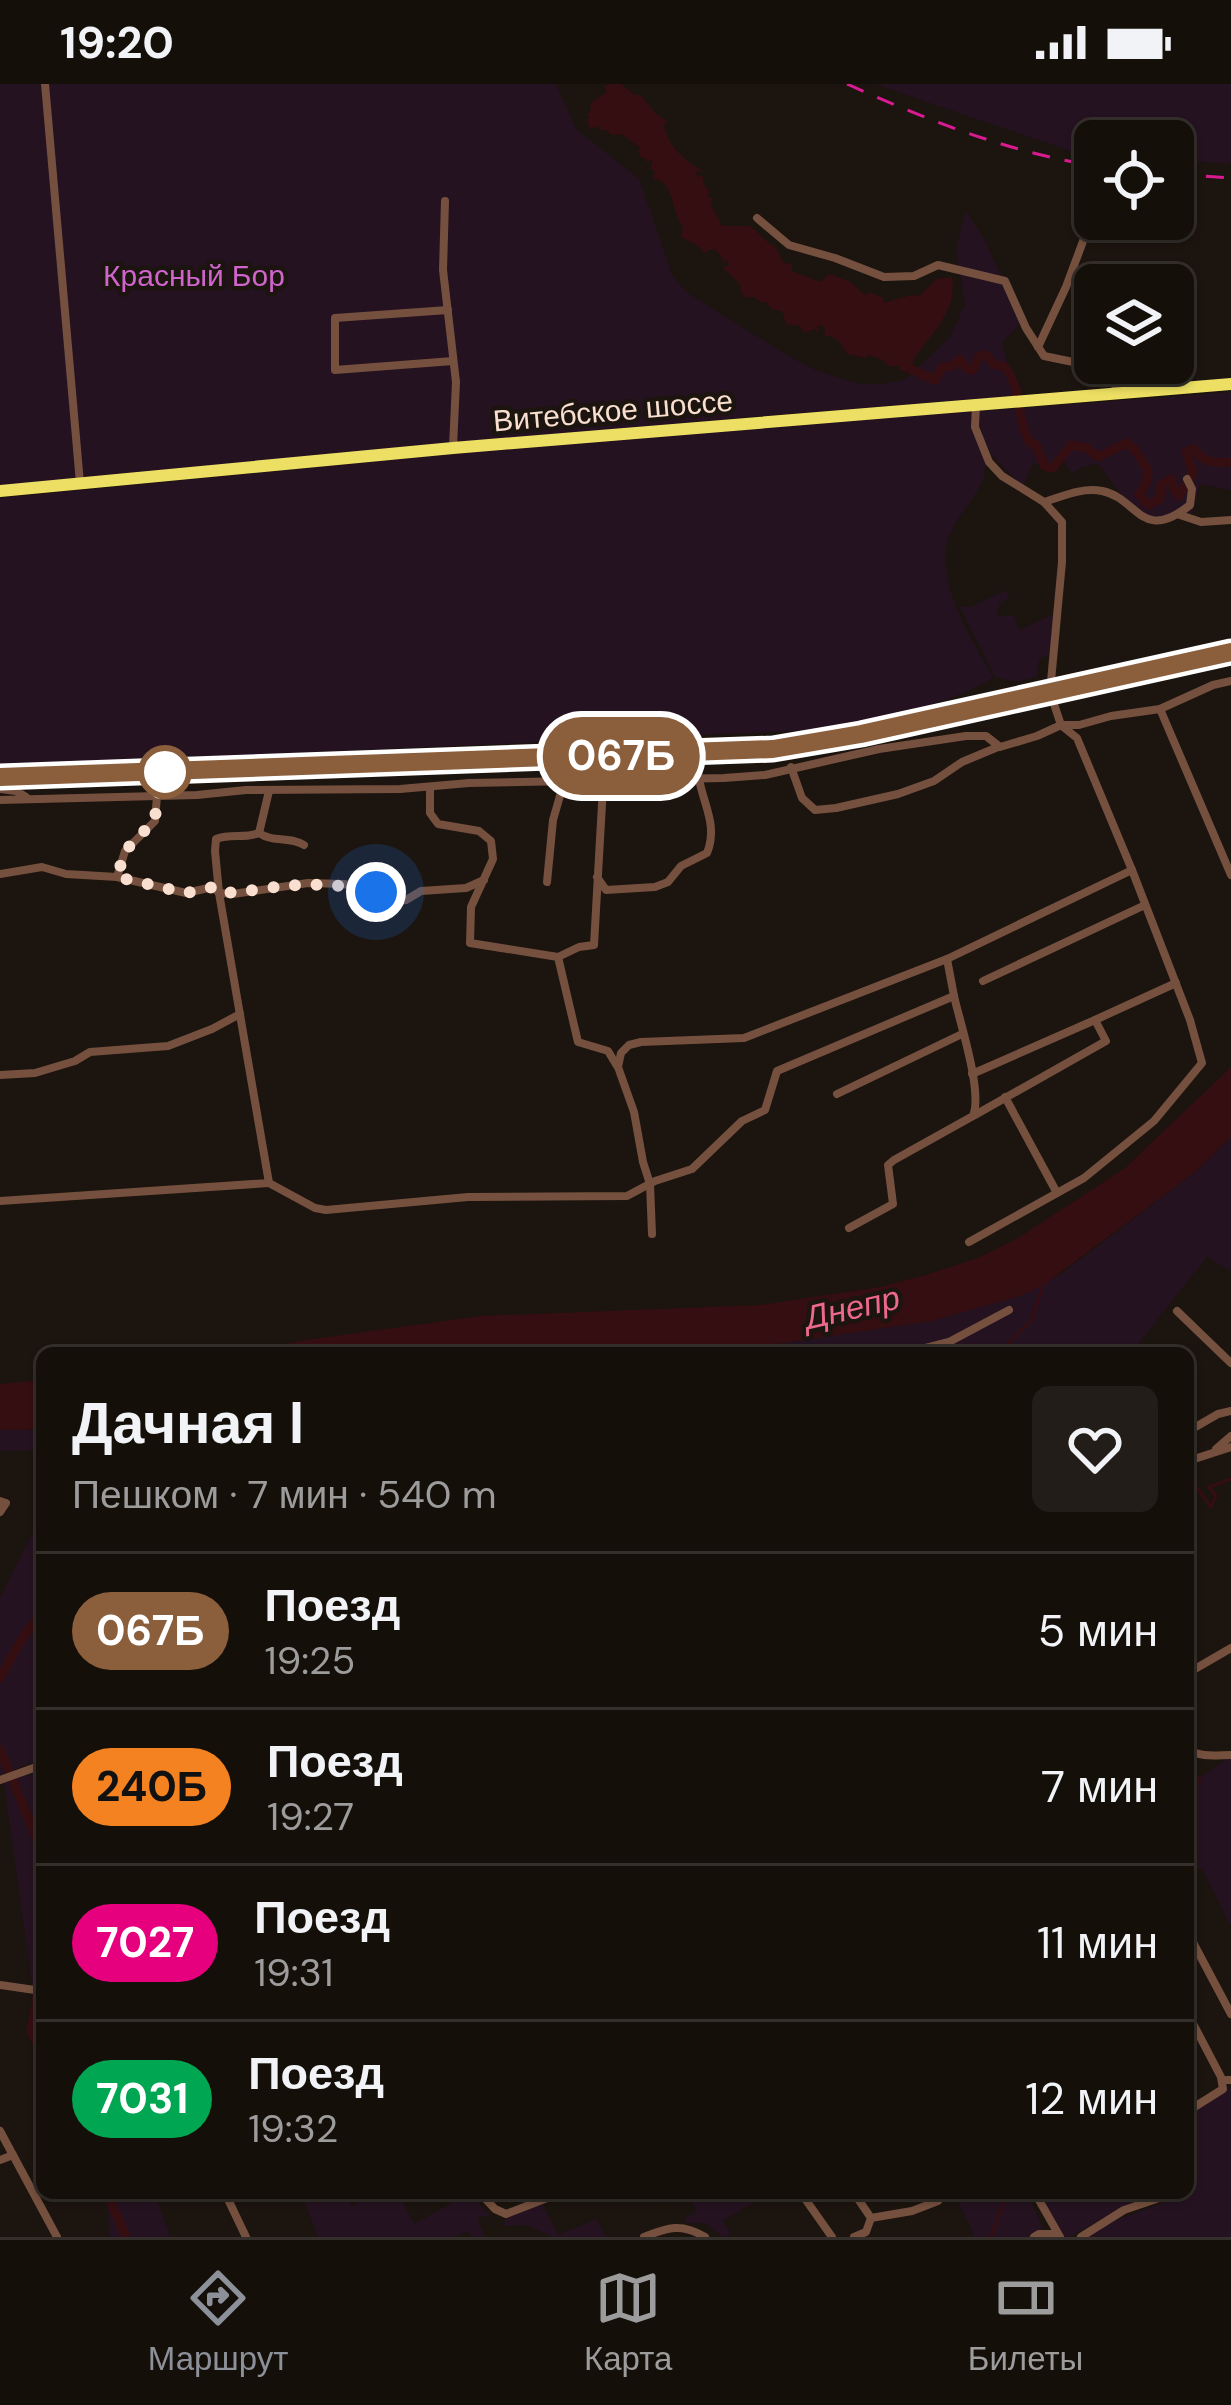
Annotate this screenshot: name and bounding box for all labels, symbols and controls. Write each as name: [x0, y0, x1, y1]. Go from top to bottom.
text: 19:20: [60, 13, 174, 72]
map controls: [1074, 120, 1194, 384]
button: locate: [1074, 120, 1194, 240]
park label: Красный Бор: [103, 256, 285, 295]
button: layers: [1074, 264, 1194, 384]
street label: Витебское шоссе: [491, 381, 735, 440]
line badge: 067Б: [537, 717, 705, 795]
text: 067Б: [567, 728, 675, 783]
unlabelled marker: [140, 747, 190, 797]
your location: [346, 862, 406, 922]
water label: Днепр: [796, 1276, 904, 1340]
text: Дачная I: [72, 1386, 304, 1461]
button: heart: [1032, 1386, 1158, 1512]
text: Пешком · 7 мин · 540 m: [72, 1469, 497, 1520]
text: Поезд: [265, 1576, 400, 1635]
text: 5 мин: [1038, 1601, 1158, 1660]
text: 067Б: [96, 1603, 205, 1658]
text: 19:25: [265, 1635, 355, 1686]
text: Поезд: [267, 1732, 403, 1791]
text: 7 мин: [1041, 1757, 1158, 1816]
text: 240Б: [96, 1759, 207, 1814]
text: 19:27: [267, 1791, 354, 1842]
text: Поезд: [254, 1888, 390, 1947]
text: 11 мин: [1037, 1913, 1158, 1972]
text: 7027: [96, 1915, 194, 1970]
text: 19:31: [254, 1947, 333, 1998]
text: Поезд: [248, 2044, 384, 2103]
text: 12 мин: [1025, 2069, 1158, 2128]
text: 7031: [96, 2071, 188, 2126]
text: 19:32: [248, 2103, 338, 2154]
tab: Маршрут: [148, 2265, 288, 2380]
tab: Карта: [584, 2265, 672, 2380]
tab: Билеты: [968, 2265, 1083, 2380]

